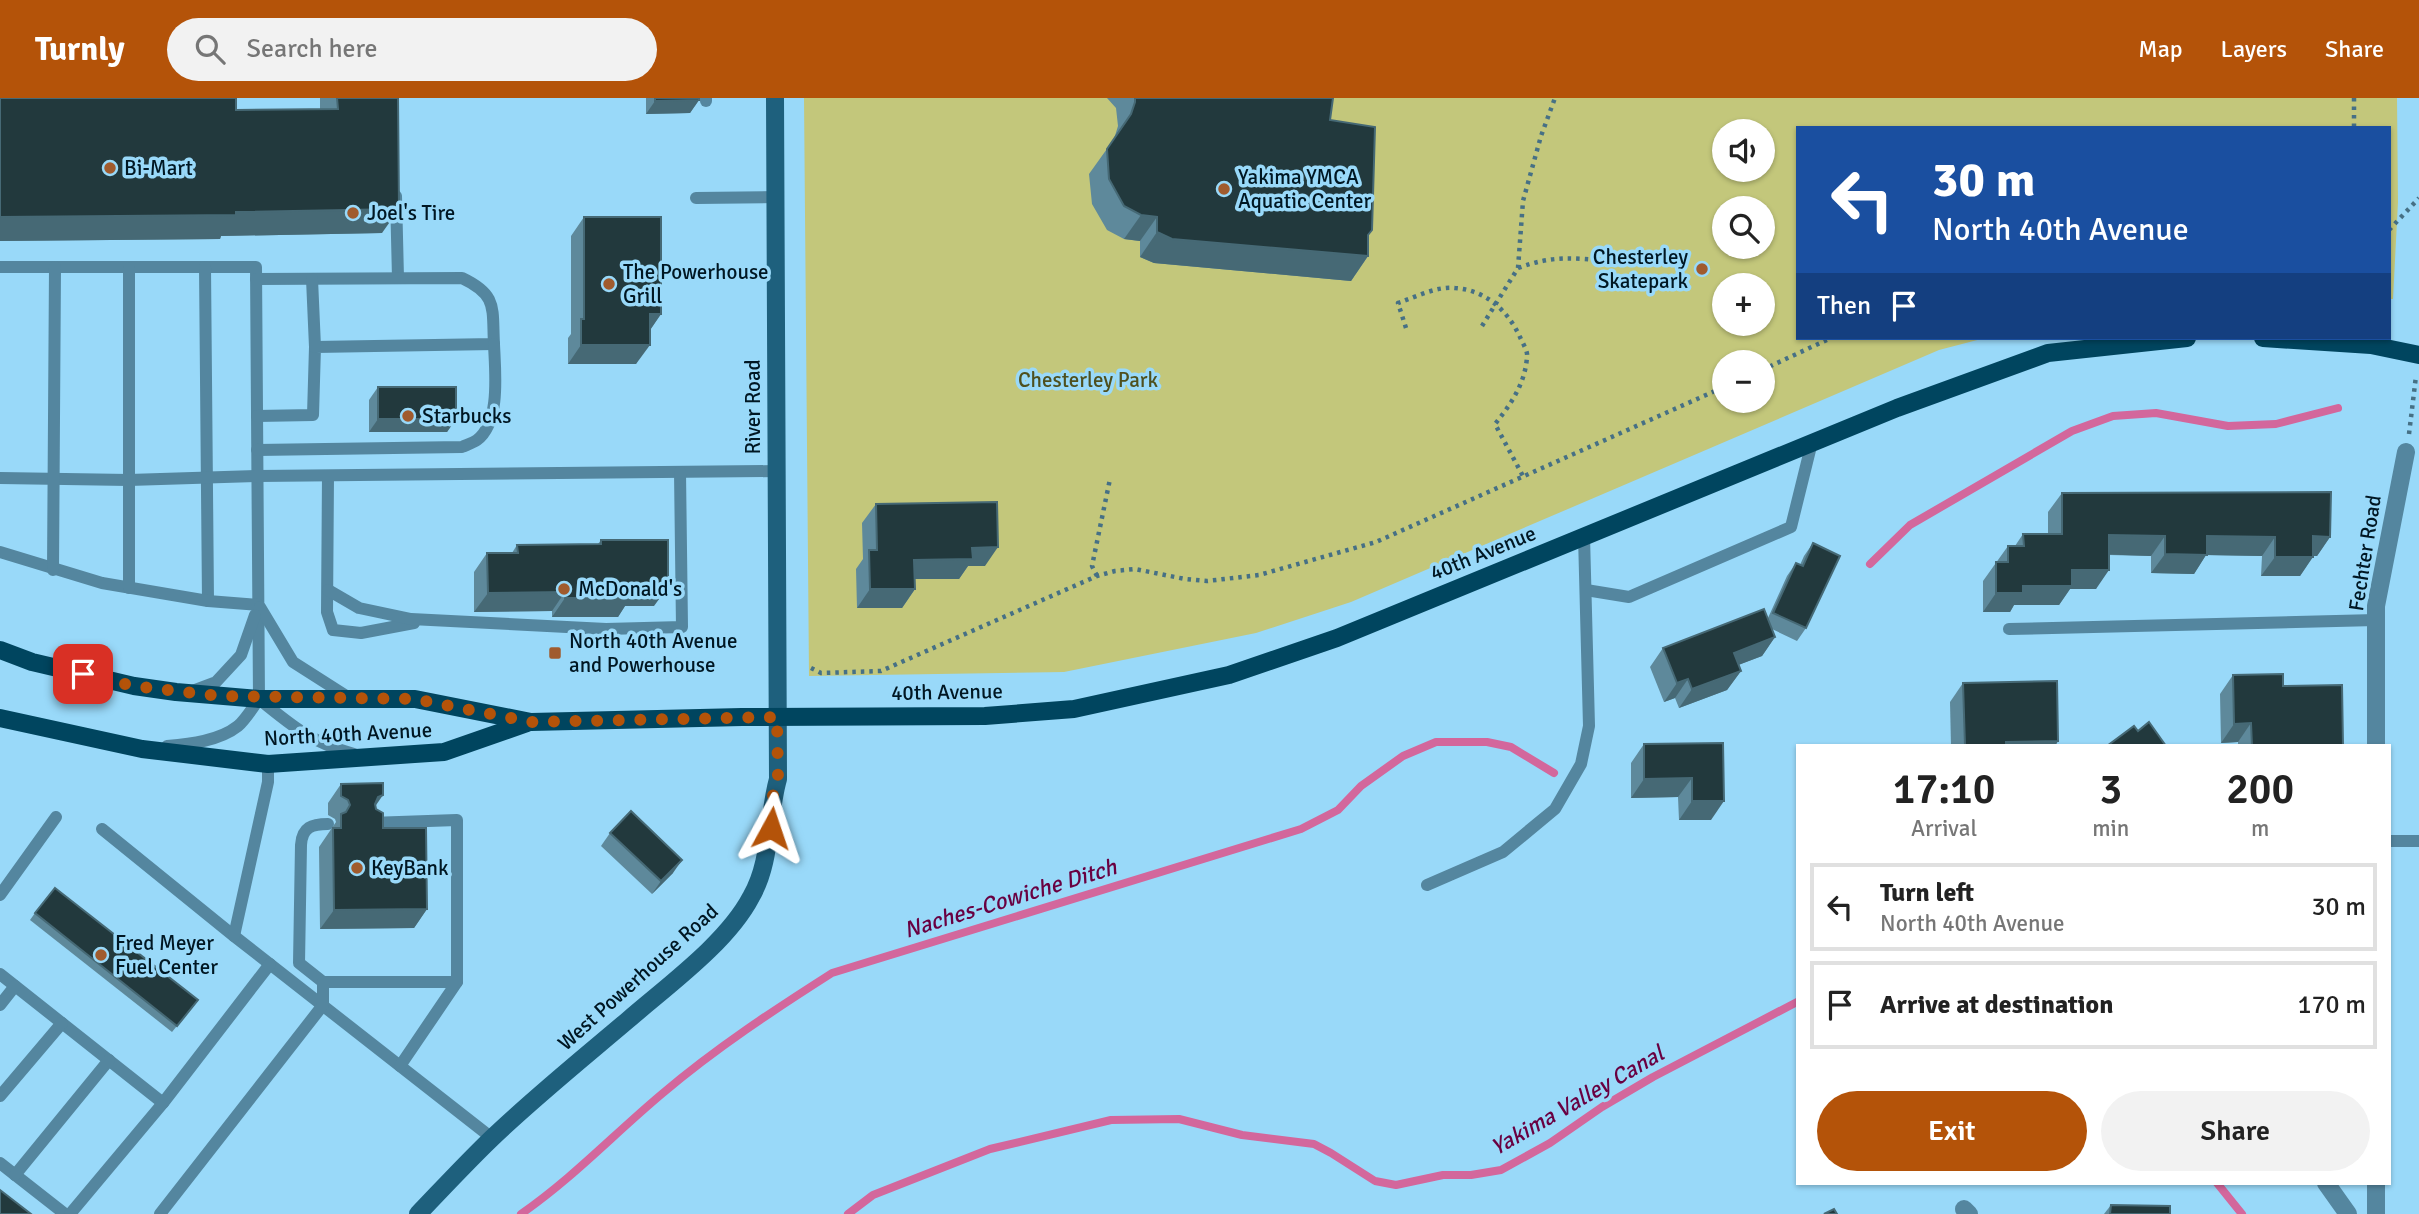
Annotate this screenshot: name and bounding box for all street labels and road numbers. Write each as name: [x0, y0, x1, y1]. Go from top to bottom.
street label: River Road: [740, 359, 766, 455]
street label: Fechter Road: [2343, 493, 2387, 613]
street label: 40th Avenue: [1426, 520, 1540, 586]
street label: 40th Avenue: [891, 678, 1003, 706]
street label: North 40th Avenue: [263, 717, 433, 751]
street label: West Powerhouse Road: [552, 898, 724, 1056]

